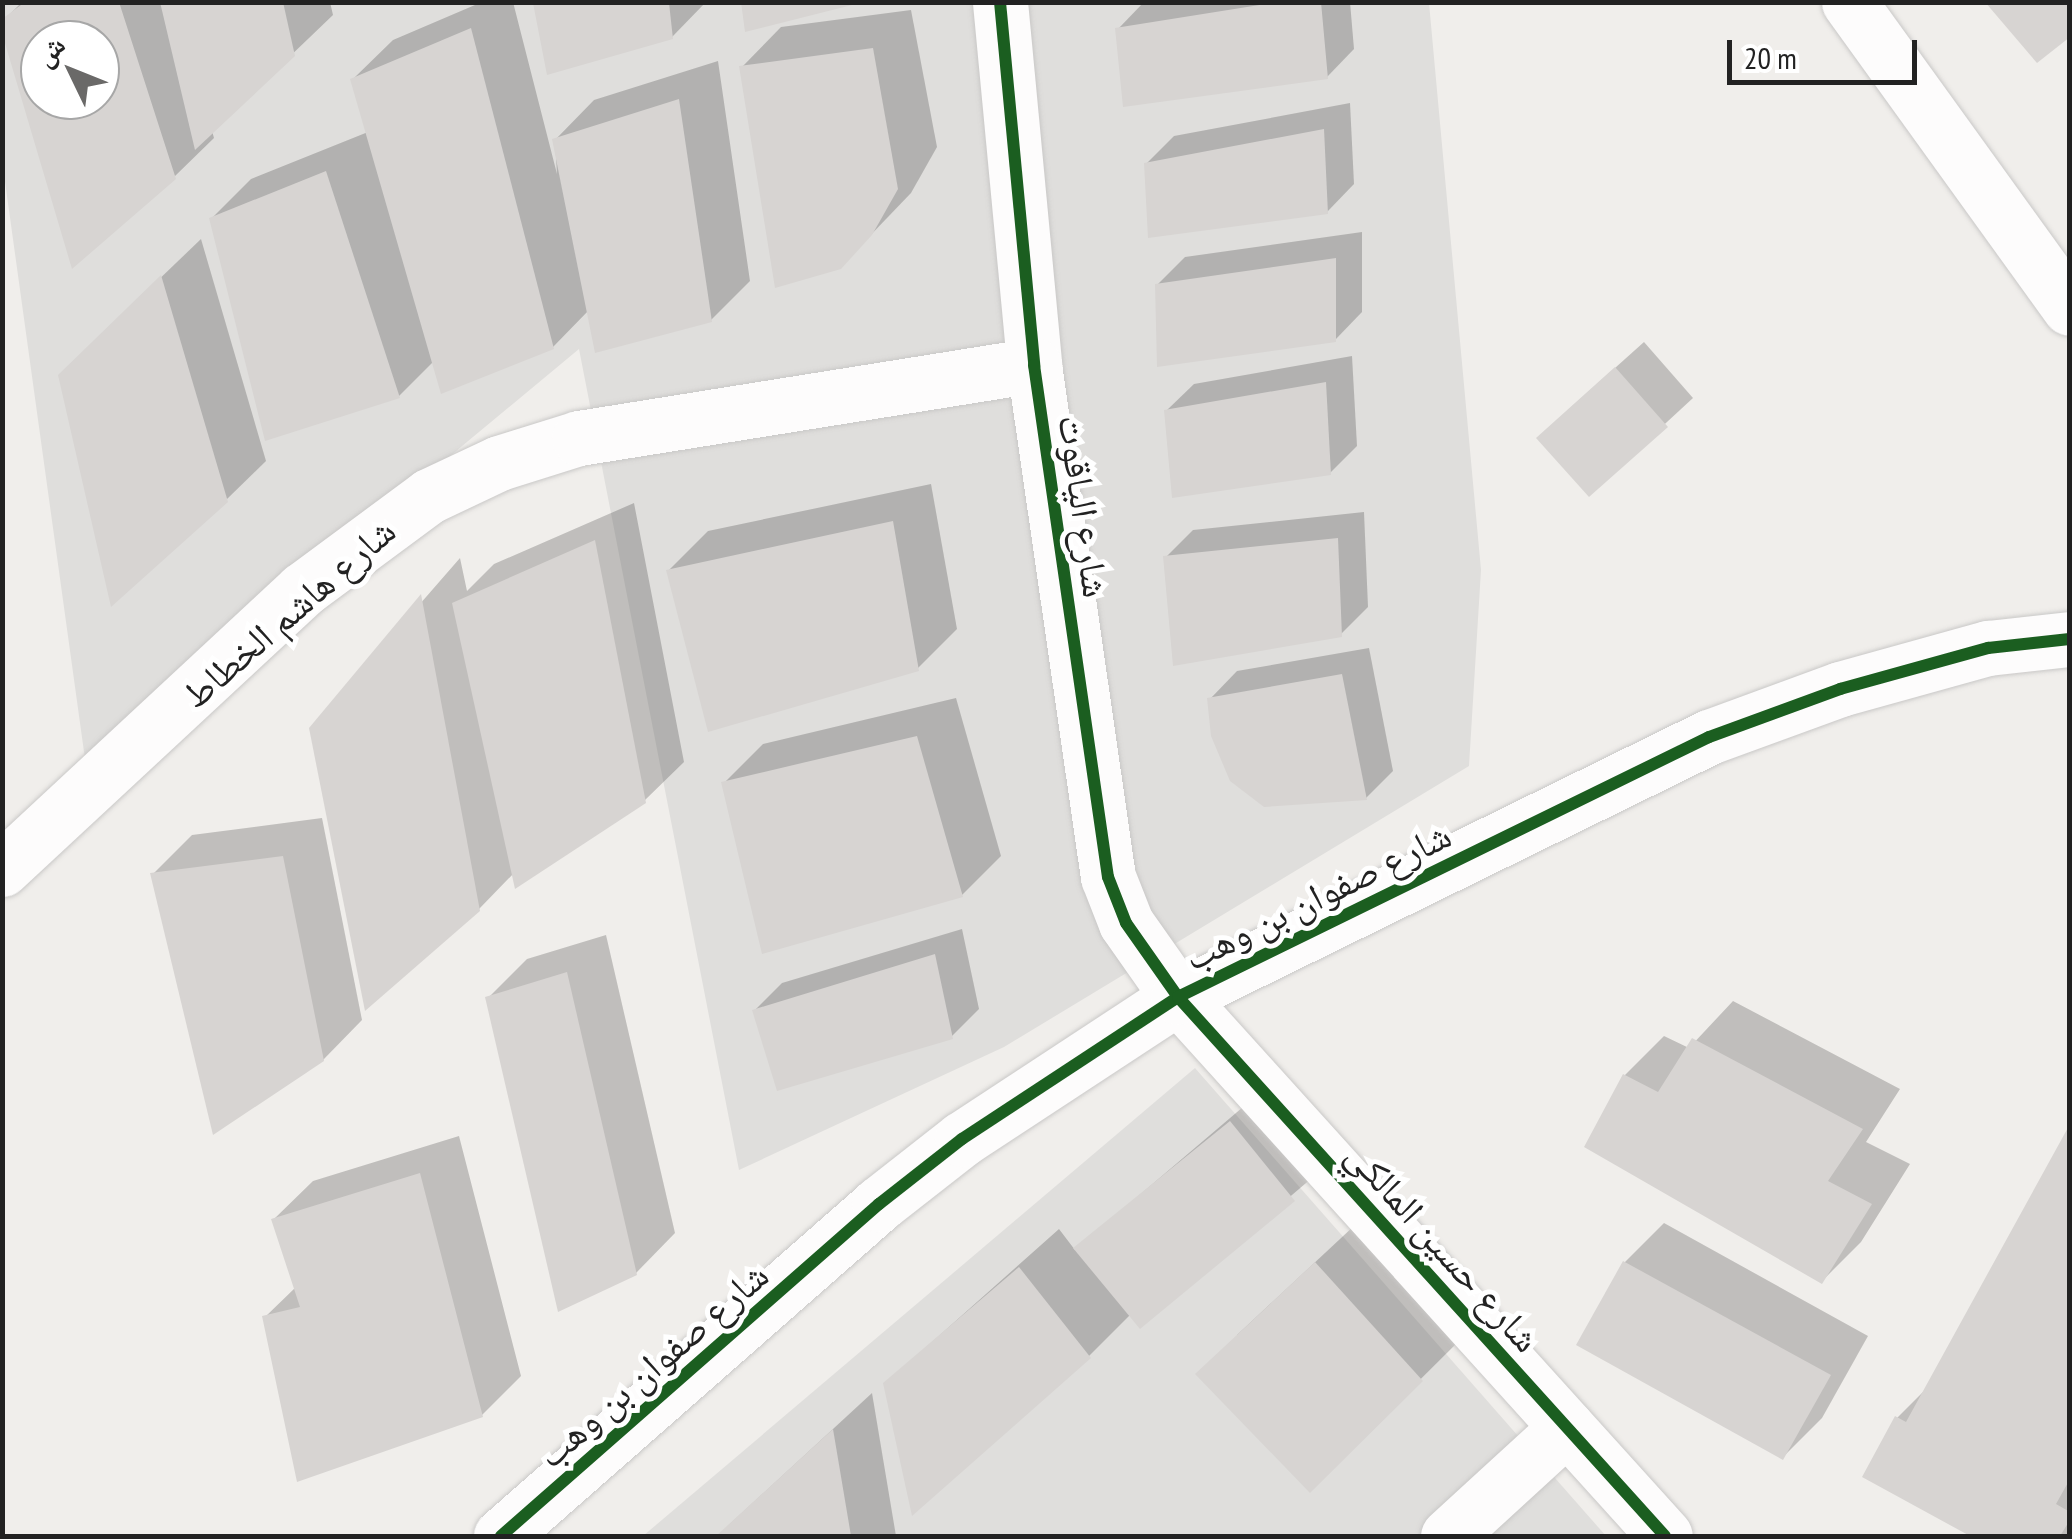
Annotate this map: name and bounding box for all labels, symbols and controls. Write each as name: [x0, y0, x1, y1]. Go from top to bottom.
north arrow: [20, 20, 120, 120]
scale bar: [1732, 20, 1922, 82]
text: ش: [25, 27, 73, 74]
text: 20 m: [1744, 38, 1797, 77]
street label: شارع الياقوت: [1050, 412, 1120, 600]
street label: شارع هاشم الخطاط: [172, 507, 404, 717]
street label: شارع صفوان بن وهب: [1176, 811, 1458, 979]
street label: شارع حسين المالكي: [1338, 1131, 1550, 1361]
street label: شارع صفوان بن وهب: [527, 1251, 777, 1477]

